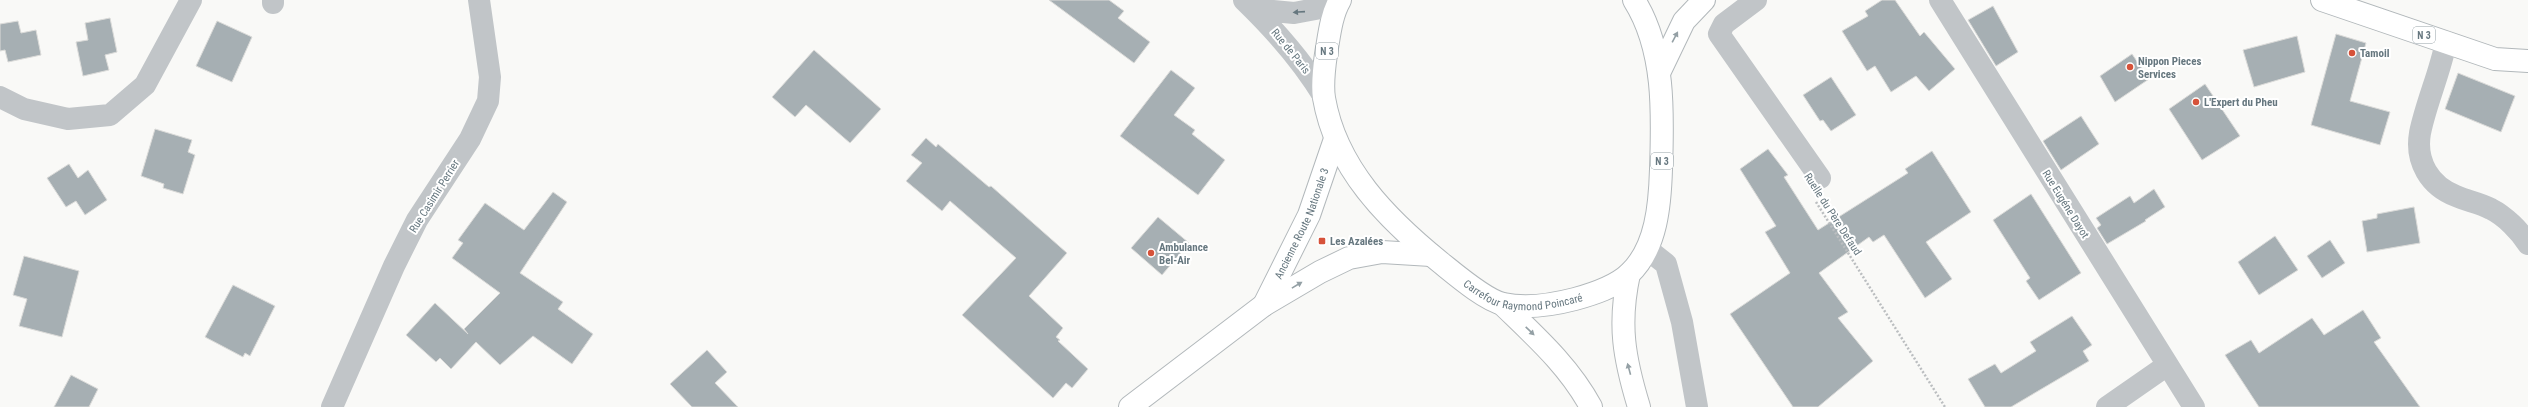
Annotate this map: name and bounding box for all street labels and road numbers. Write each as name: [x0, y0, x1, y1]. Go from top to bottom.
street label: Rue de Paris: [1269, 26, 1313, 76]
road number: N 3: [2413, 27, 2435, 43]
road number: N 3: [1316, 43, 1338, 59]
road number: N 3: [1651, 153, 1673, 169]
street label: Rue Casimir Perrier: [407, 157, 462, 235]
street label: Ancienne Route Nationale 3: [1272, 166, 1332, 281]
street label: Rue Eugéne Dayot: [2039, 168, 2092, 241]
street label: Ruelle du Père Defaud: [1801, 171, 1864, 258]
street label: Carrefour Raymond Poincaré: [1461, 277, 1584, 313]

